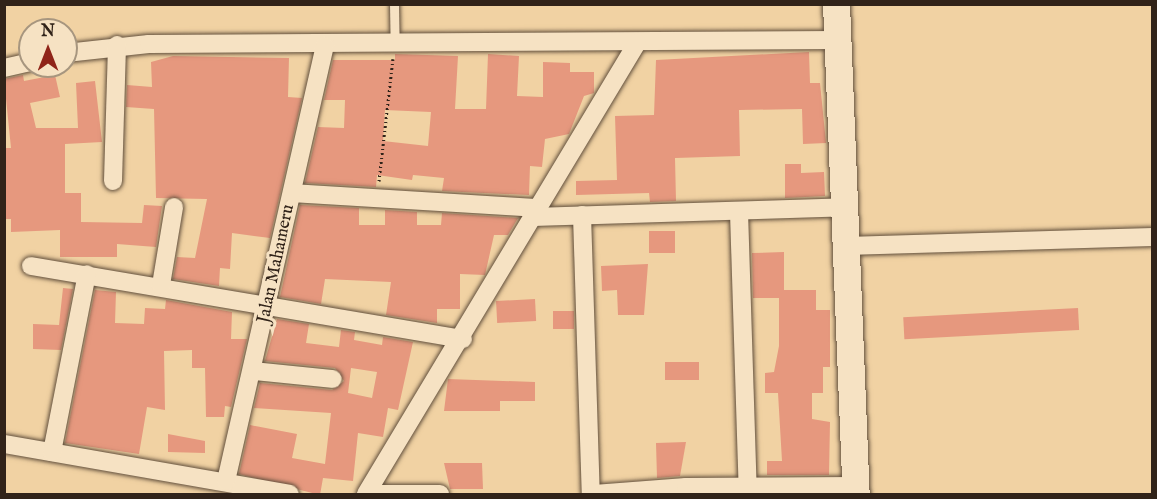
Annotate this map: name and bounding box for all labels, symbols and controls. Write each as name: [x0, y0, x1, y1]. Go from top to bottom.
north arrow: [18, 18, 78, 78]
text: N: [41, 22, 55, 42]
street label: Jalan Mahameru: [254, 203, 300, 325]

